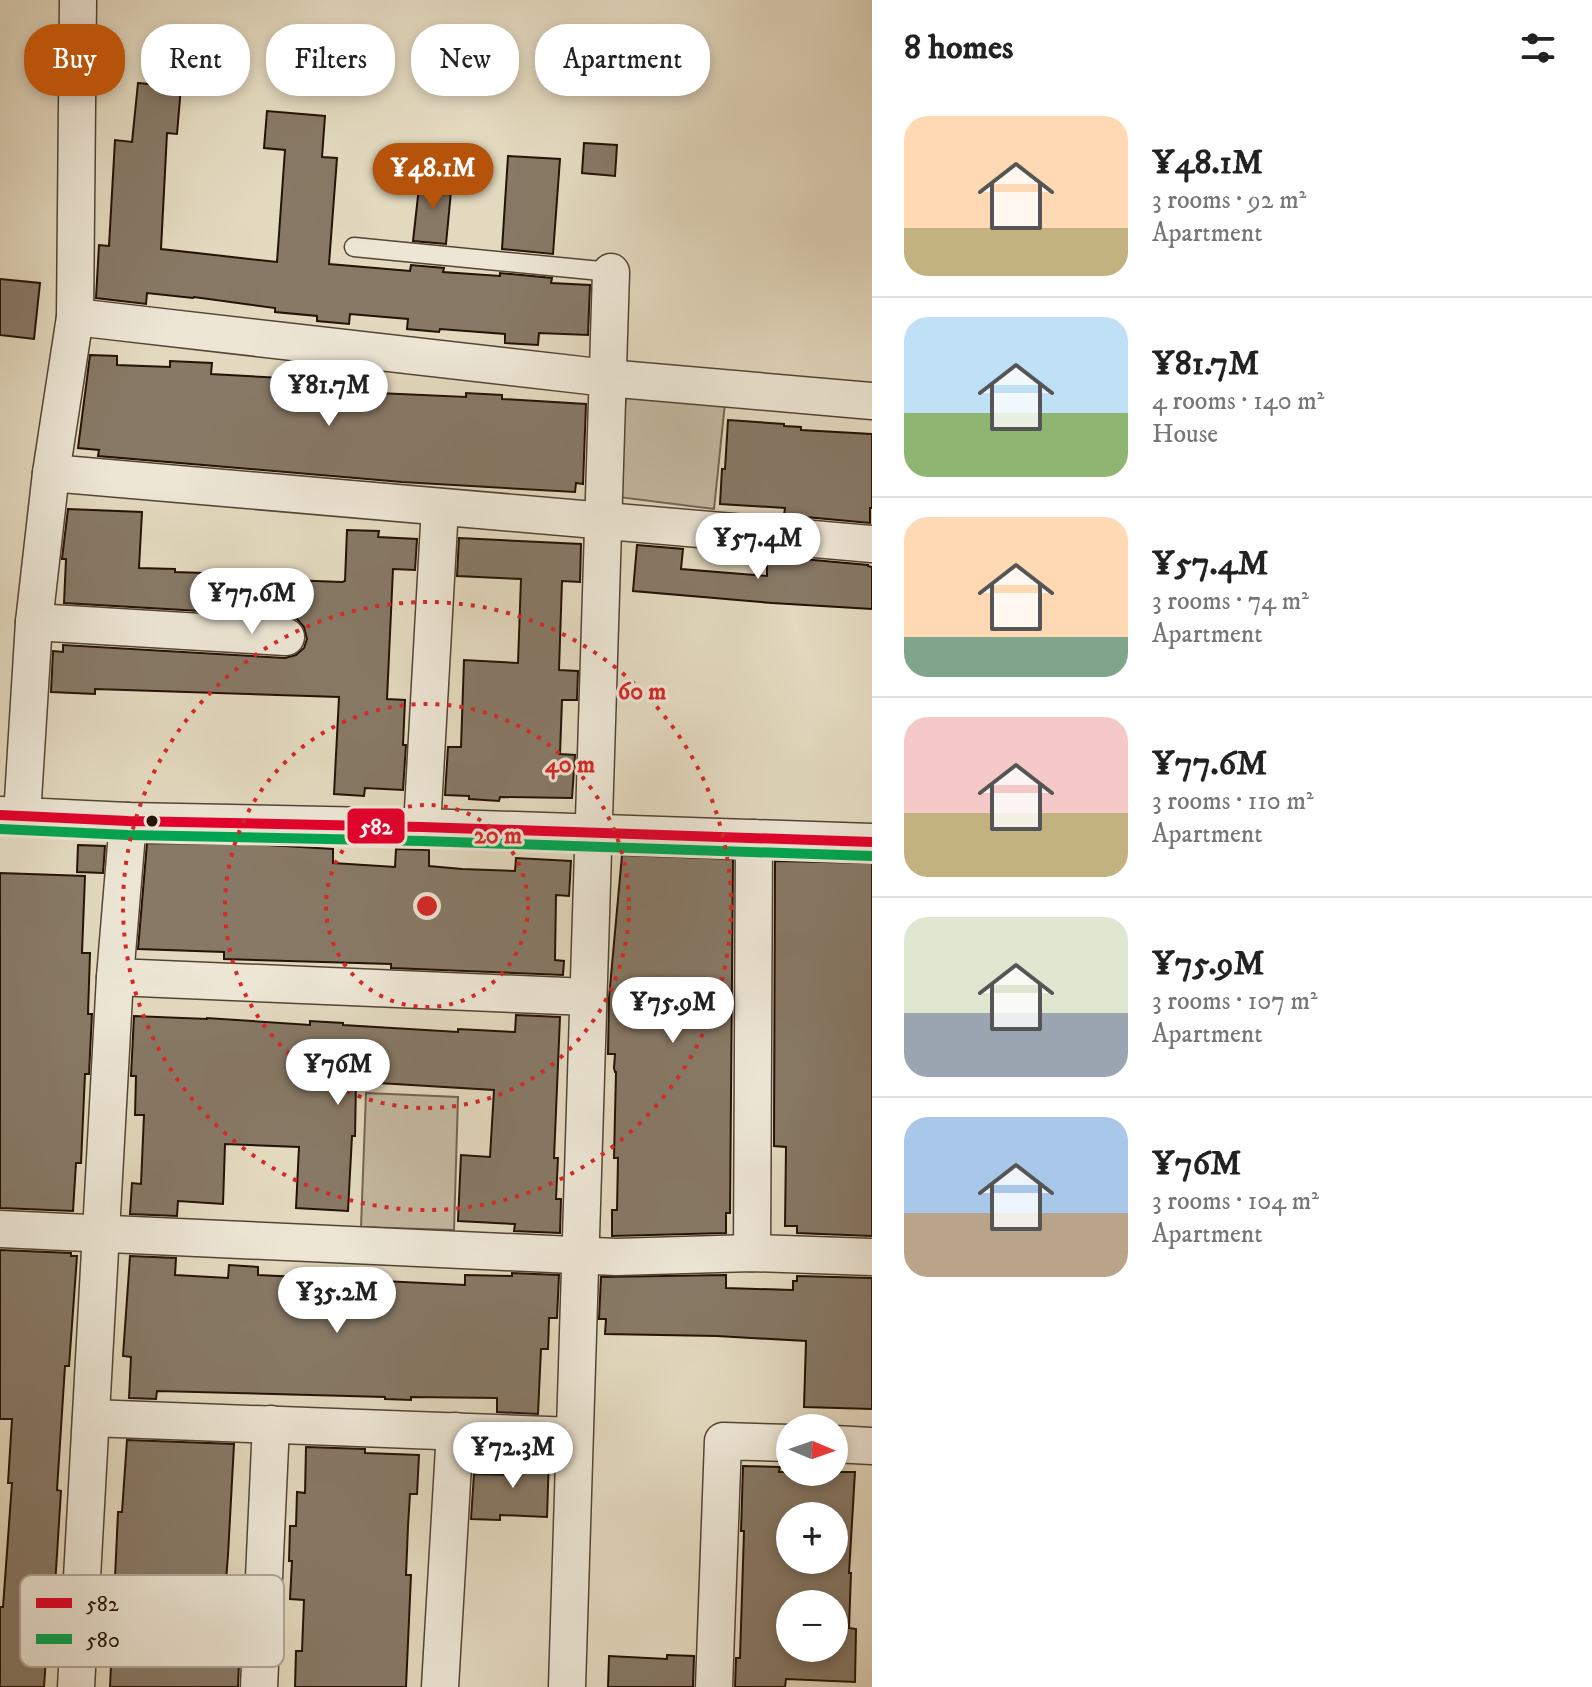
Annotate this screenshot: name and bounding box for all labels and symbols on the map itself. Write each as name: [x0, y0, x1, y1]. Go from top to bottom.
pin: ¥48.1M: [368, 143, 498, 211]
pin: ¥81.7M: [264, 360, 394, 428]
pin: ¥57.4M: [693, 513, 823, 581]
pin: ¥77.6M: [187, 568, 317, 636]
text: 60 m: [618, 677, 666, 707]
text: 40 m: [545, 750, 595, 780]
line badge: 582: [346, 807, 406, 845]
unlabelled marker: [144, 813, 160, 829]
text: 582: [359, 814, 394, 841]
text: 20 m: [474, 821, 522, 851]
centre of rings: [413, 892, 441, 920]
pin: ¥75.9M: [608, 977, 738, 1045]
pin: ¥76M: [291, 1039, 385, 1107]
pin: ¥35.2M: [272, 1267, 402, 1335]
north arrow: [776, 1414, 848, 1486]
pin: ¥72.3M: [448, 1422, 578, 1490]
legend: [20, 1575, 284, 1667]
text: 582: [86, 1591, 119, 1618]
text: 580: [86, 1627, 120, 1654]

